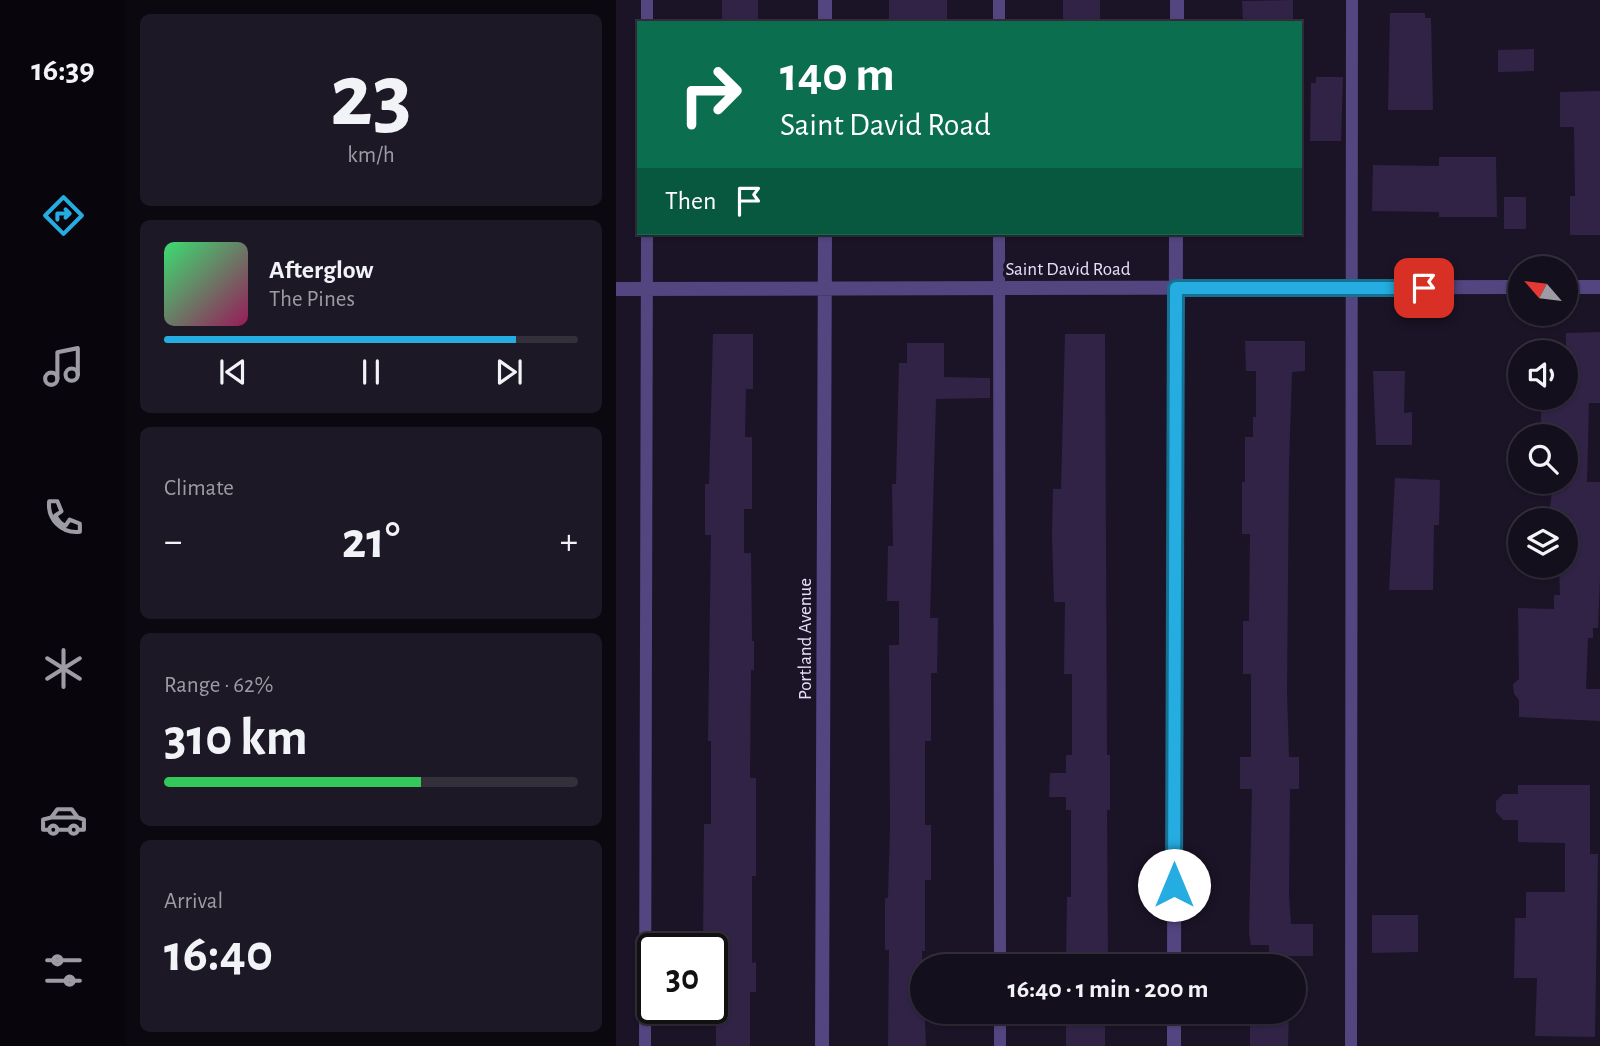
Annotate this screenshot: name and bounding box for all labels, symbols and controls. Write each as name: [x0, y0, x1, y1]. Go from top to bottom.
icon: right: [665, 49, 756, 140]
text: 23: [330, 51, 412, 142]
text: 140 m: [780, 51, 895, 100]
text: 16:39: [31, 54, 95, 86]
text: Saint David Road: [780, 109, 991, 141]
text: km/h: [347, 144, 395, 167]
icon: arrive: [730, 182, 768, 220]
text: Then: [665, 188, 716, 214]
icon: directions: [39, 191, 88, 240]
north arrow: [1508, 256, 1578, 326]
map controls: [1508, 256, 1578, 578]
text: Afterglow: [269, 257, 373, 283]
pin: [1394, 258, 1454, 318]
street label: Saint David Road: [1005, 260, 1131, 279]
icon: arrive: [1405, 269, 1443, 307]
text: The Pines: [269, 288, 355, 311]
button: sound: [1508, 340, 1578, 410]
icon: music: [39, 342, 88, 391]
icon: previous: [214, 353, 252, 391]
icon: pause: [352, 353, 390, 391]
icon: next: [490, 353, 528, 391]
button: search: [1508, 424, 1578, 494]
text: Climate: [164, 477, 234, 500]
icon: phone: [39, 493, 88, 542]
button: layers: [1508, 508, 1578, 578]
text: 21°: [342, 515, 400, 567]
text: −: [164, 523, 182, 561]
text: +: [560, 523, 578, 561]
street label: Portland Avenue: [796, 578, 815, 700]
icon: climate: [39, 644, 88, 693]
text: Range · 62%: [164, 674, 273, 697]
text: 310 km: [164, 712, 308, 764]
icon: car: [39, 795, 88, 844]
position arrow: [1137, 848, 1211, 922]
text: Arrival: [164, 890, 223, 913]
text: 16:40: [164, 928, 273, 980]
speed limit sign: 30: [637, 933, 728, 1024]
icon: filters: [39, 946, 88, 995]
text: 16:40 · 1 min · 200 m: [1007, 976, 1209, 1002]

